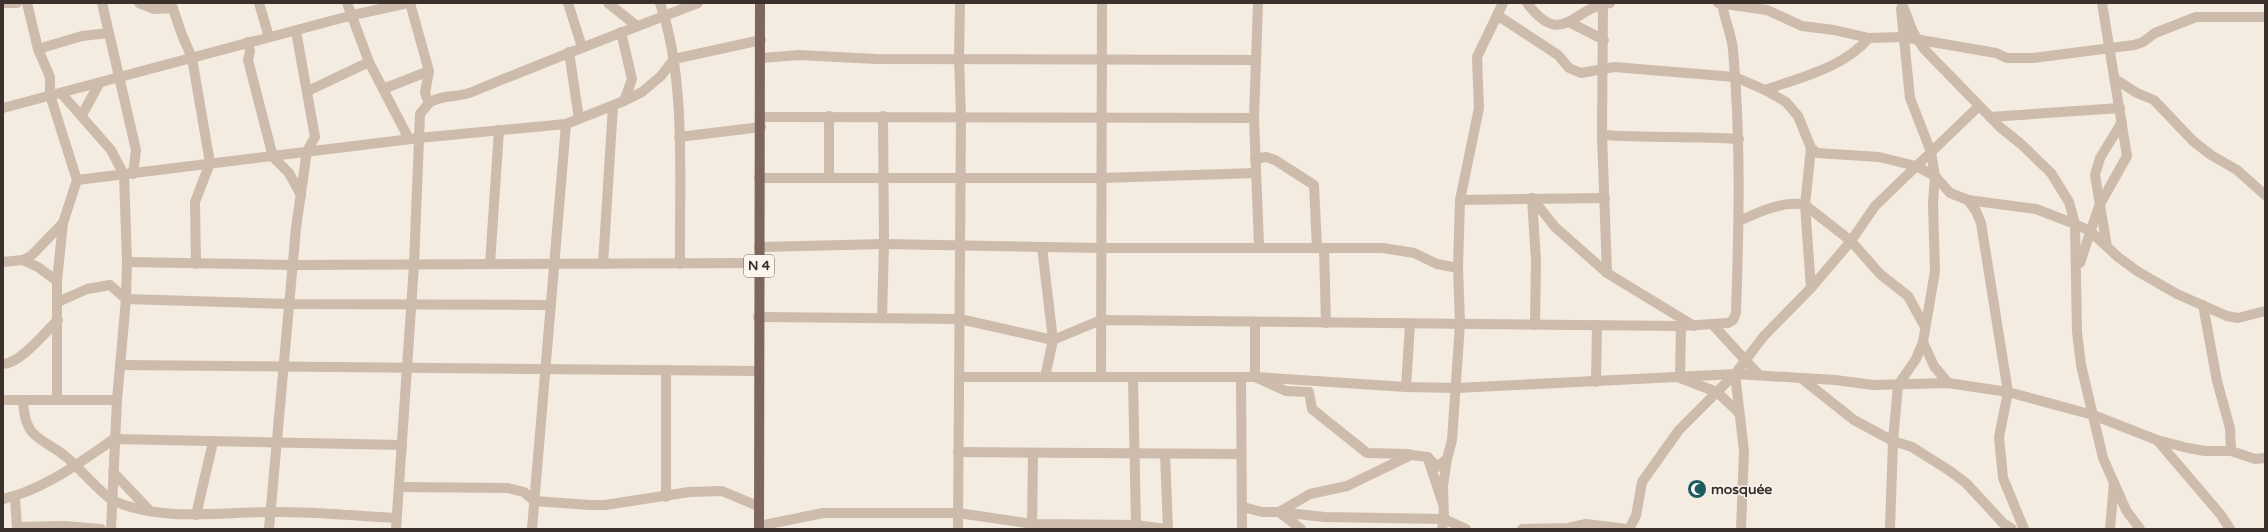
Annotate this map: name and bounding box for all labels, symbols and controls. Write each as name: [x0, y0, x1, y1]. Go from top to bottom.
road number: N 4: [744, 255, 774, 277]
mosque icon: mosquée: [1686, 478, 1708, 500]
place label: mosquée: [1711, 481, 1772, 498]

